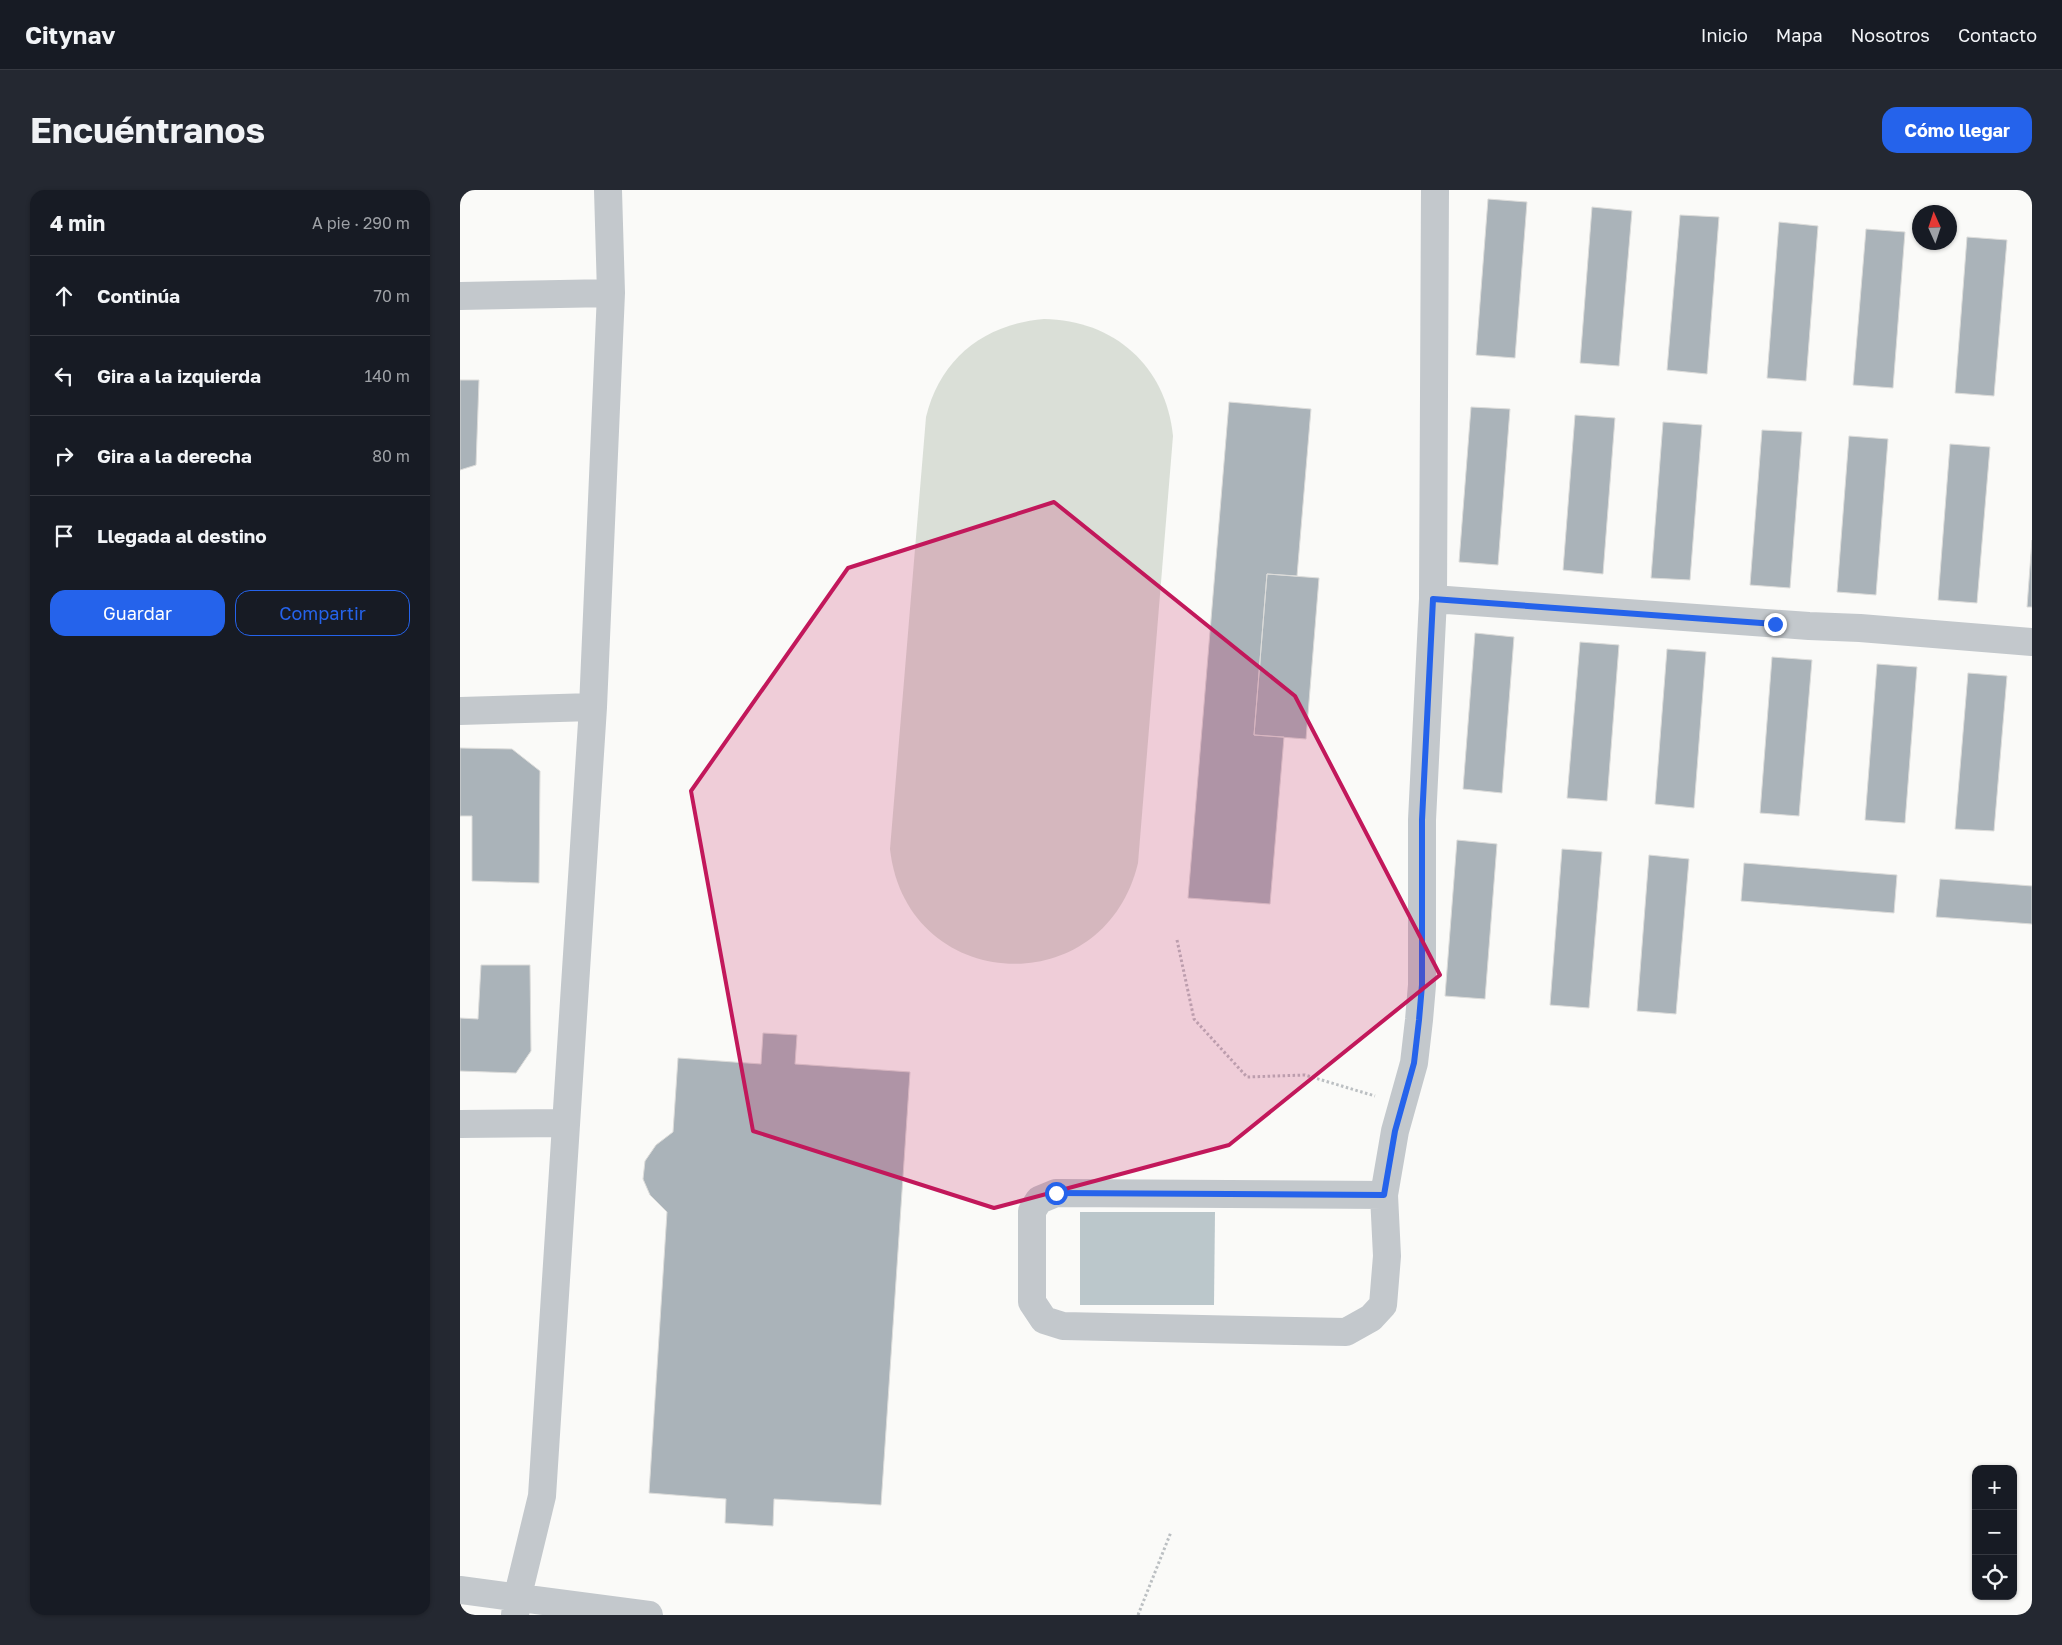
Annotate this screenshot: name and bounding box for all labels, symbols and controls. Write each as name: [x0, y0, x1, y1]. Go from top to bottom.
text: Citynav: [25, 20, 115, 49]
text: Inicio: [1701, 24, 1748, 46]
text: Mapa: [1776, 24, 1823, 46]
text: Nosotros: [1851, 24, 1930, 46]
text: Contacto: [1958, 24, 2037, 46]
button: Cómo llegar: [1882, 107, 2032, 153]
text: Encuéntranos: [30, 109, 265, 151]
north arrow: [1912, 205, 1957, 250]
text: 4 min: [50, 210, 105, 236]
text: A pie · 290 m: [312, 213, 410, 233]
icon: ahead: [50, 282, 78, 310]
text: Continúa: [97, 284, 180, 307]
text: 70 m: [373, 286, 410, 306]
icon: left: [50, 362, 78, 390]
text: Gira a la izquierda: [97, 364, 261, 387]
text: 140 m: [364, 366, 410, 386]
icon: right: [50, 442, 78, 470]
text: Gira a la derecha: [97, 444, 252, 467]
text: 80 m: [372, 446, 410, 466]
icon: arrive: [50, 522, 78, 550]
text: Llegada al destino: [97, 524, 267, 547]
button: Guardar: [50, 590, 225, 636]
button: Compartir: [235, 590, 410, 636]
route end: [1764, 613, 1787, 636]
route start: [1045, 1182, 1068, 1205]
map controls: [1972, 1465, 2017, 1600]
button: +: [1972, 1465, 2017, 1510]
button: −: [1972, 1510, 2017, 1555]
button: locate: [1972, 1555, 2017, 1600]

